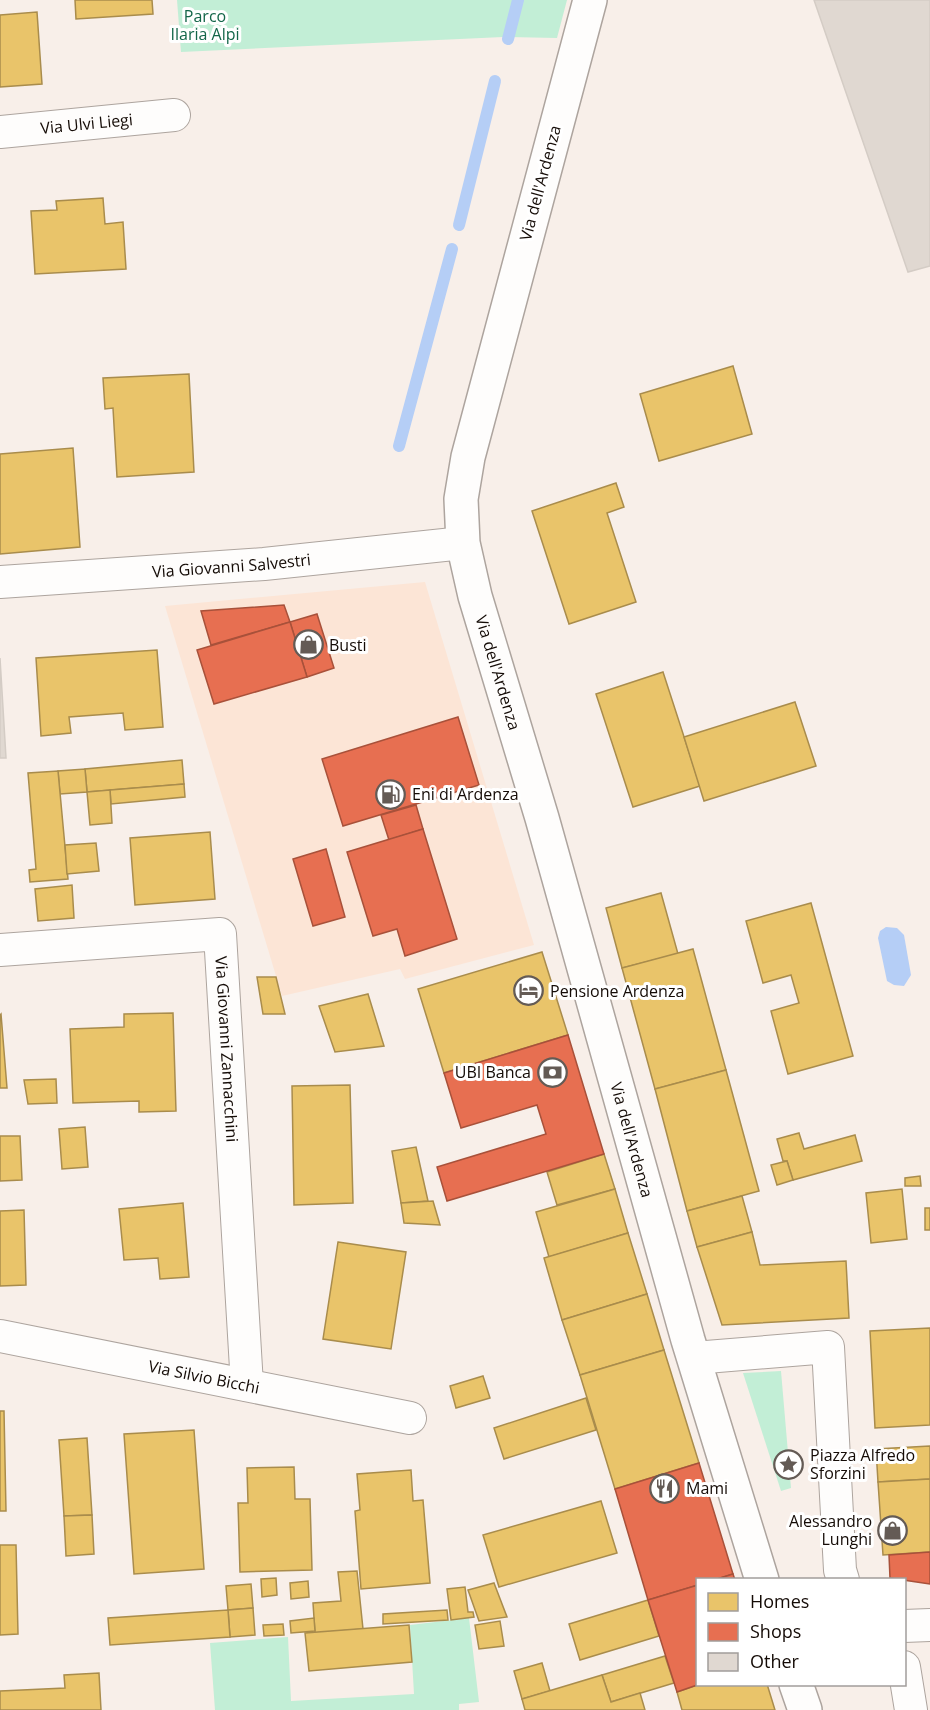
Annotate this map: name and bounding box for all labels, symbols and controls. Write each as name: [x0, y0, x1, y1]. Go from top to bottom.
park label: Parco Ilaria Alpi: [170, 5, 240, 45]
street label: Via Ulvi Liegi: [39, 108, 134, 139]
street label: Via dell'Ardenza: [514, 123, 566, 243]
street label: Via Giovanni Salvestri: [151, 548, 312, 583]
street label: Via dell'Ardenza: [470, 613, 526, 733]
shop icon: Busti: [292, 629, 324, 661]
place label: Busti: [329, 634, 367, 656]
fuel station icon: Eni di Ardenza: [375, 778, 407, 810]
place label: Eni di Ardenza: [412, 783, 519, 805]
street label: Via Giovanni Zannacchini: [210, 956, 243, 1143]
hotel icon: Pensione Ardenza: [513, 975, 545, 1007]
place label: Pensione Ardenza: [550, 980, 684, 1002]
bank icon: UBI Banca: [536, 1056, 568, 1088]
place label: UBI Banca: [455, 1061, 531, 1083]
street label: Via dell'Ardenza: [605, 1080, 659, 1200]
street label: Via Silvio Bicchi: [146, 1355, 261, 1399]
place label: Piazza Alfredo Sforzini: [810, 1444, 915, 1484]
place icon: Piazza Alfredo Sforzini: [773, 1448, 805, 1480]
restaurant icon: Mami: [649, 1472, 681, 1504]
place label: Mami: [686, 1477, 728, 1499]
place label: Alessandro Lunghi: [789, 1510, 872, 1550]
shop icon: Alessandro Lunghi: [877, 1514, 909, 1546]
legend: [696, 1578, 906, 1686]
text: Homes: [750, 1589, 809, 1613]
text: Shops: [750, 1619, 801, 1643]
text: Other: [750, 1649, 800, 1673]

